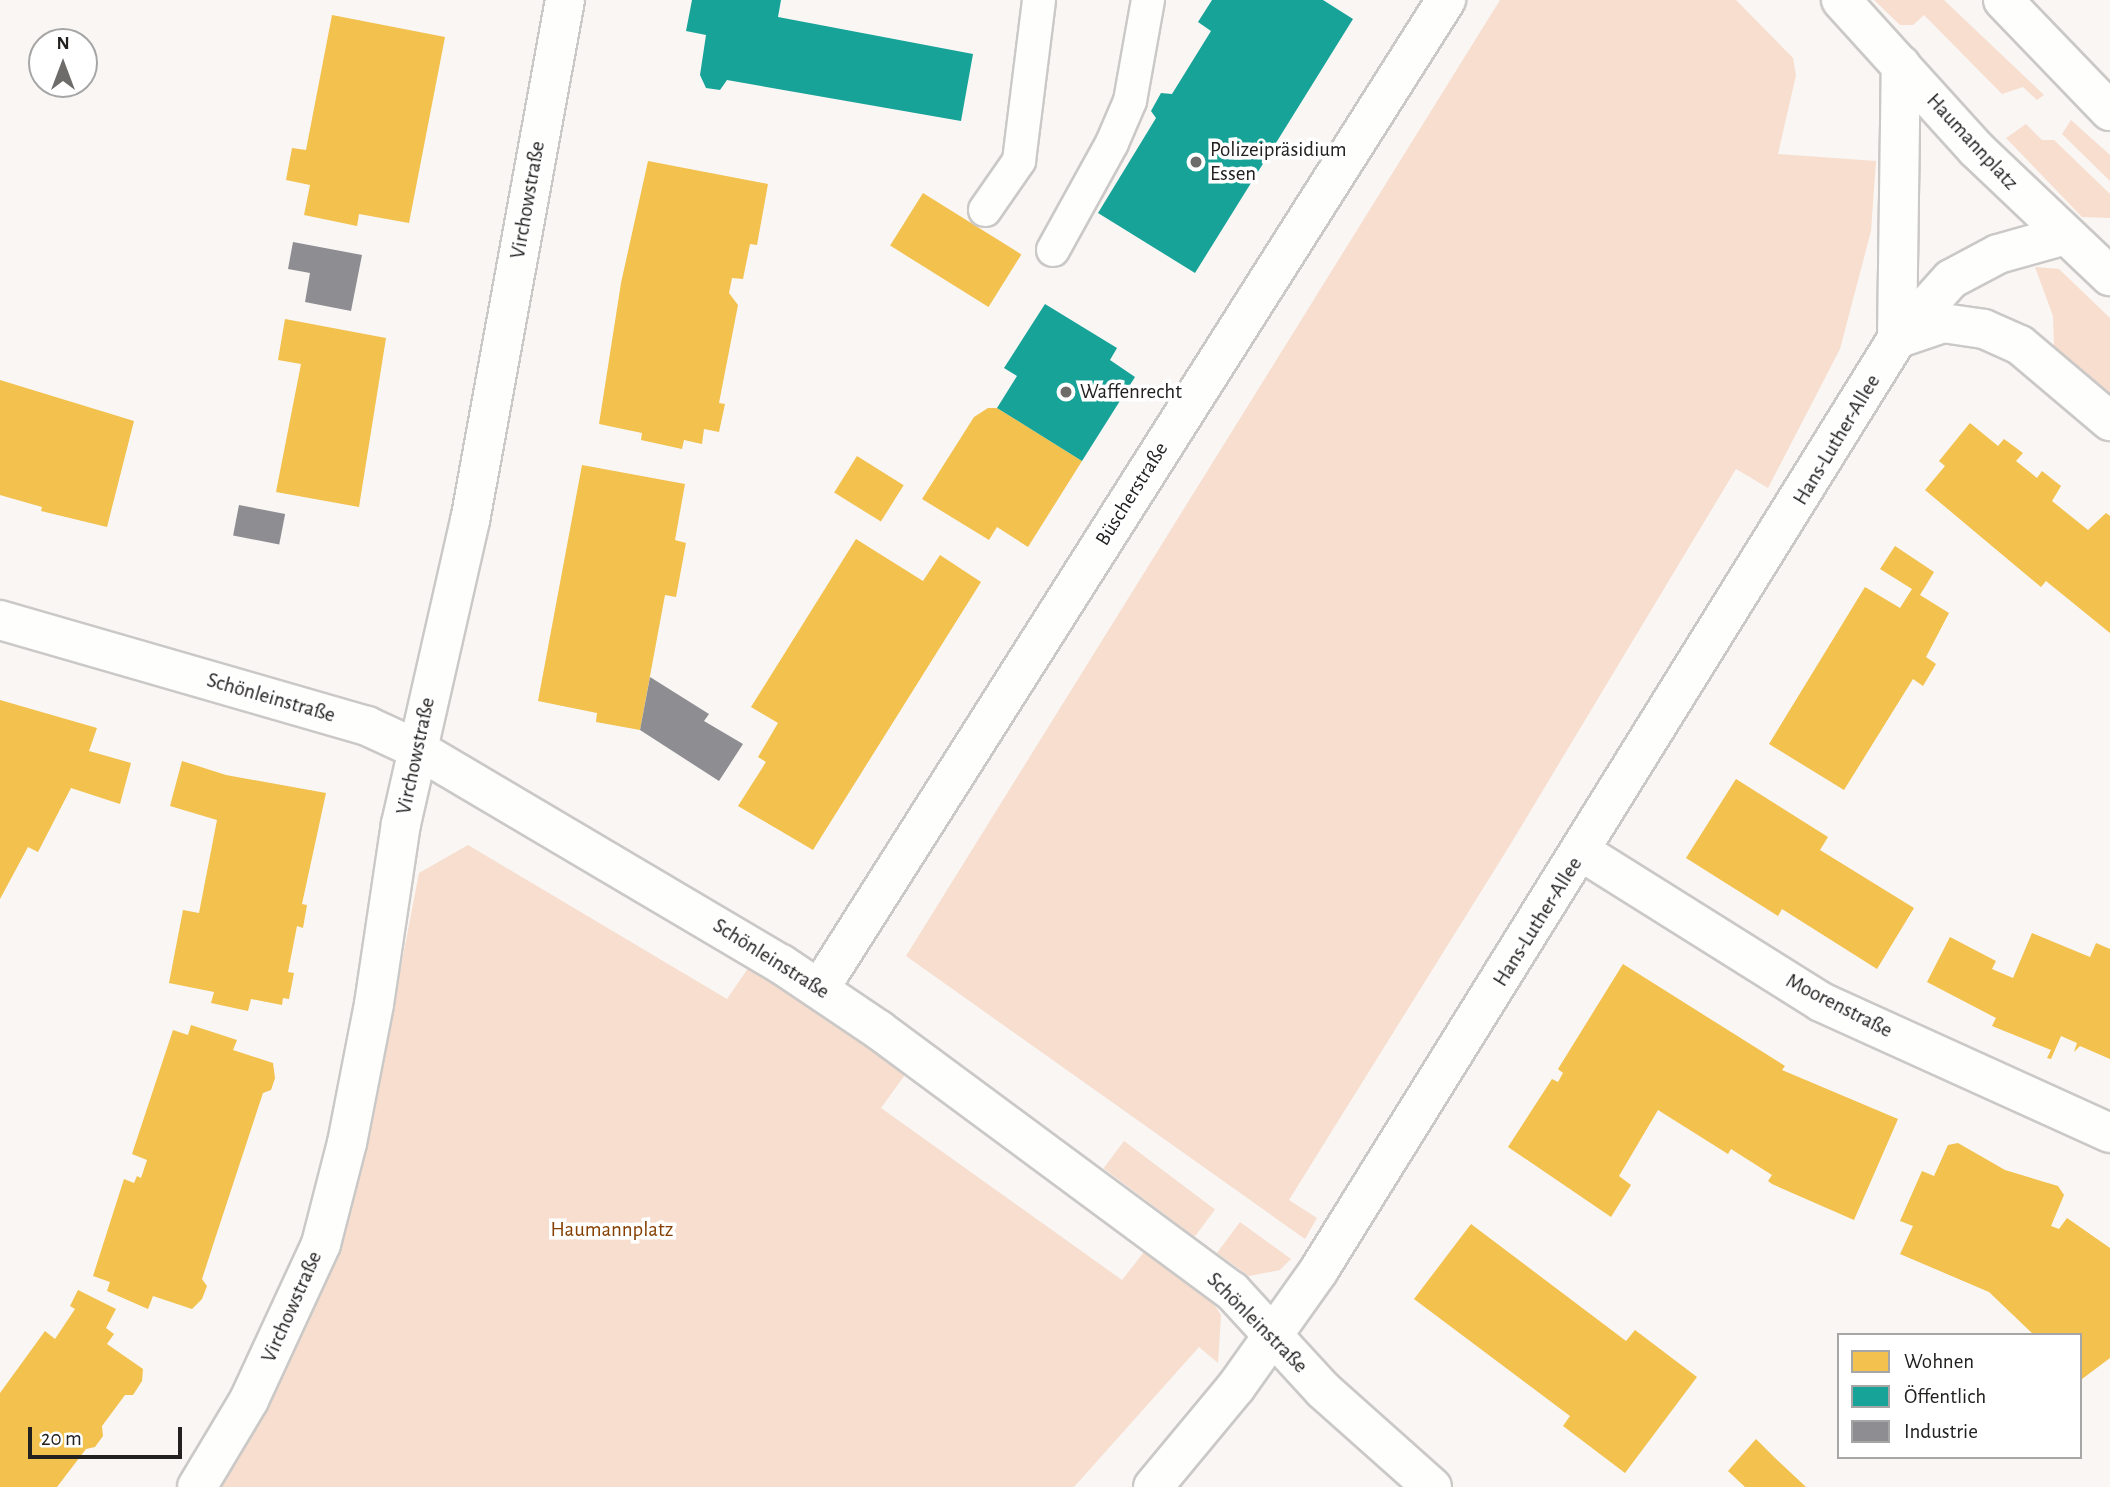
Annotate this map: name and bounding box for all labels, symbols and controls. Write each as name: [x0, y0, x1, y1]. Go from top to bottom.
north arrow: [28, 28, 98, 98]
text: N: [56, 34, 70, 53]
street label: Haumannplatz: [1921, 88, 2023, 196]
place label: Polizeipräsidium Essen: [1210, 137, 1347, 187]
street label: Virchowstraße: [505, 139, 551, 261]
marker: Polizeipräsidium Essen: [1188, 154, 1204, 170]
street label: Hans-Luther-Allee: [1788, 370, 1886, 510]
place label: Waffenrecht: [1080, 379, 1182, 405]
marker: Waffenrecht: [1058, 384, 1074, 400]
street label: Büscherstraße: [1090, 438, 1174, 550]
street label: Schönleinstraße: [204, 668, 338, 728]
street label: Virchowstraße: [391, 695, 441, 817]
street label: Hans-Luther-Allee: [1488, 853, 1588, 991]
street label: Schönleinstraße: [708, 913, 834, 1005]
street label: Moorenstraße: [1782, 968, 1896, 1044]
park label: Haumannplatz: [551, 1217, 673, 1243]
street label: Virchowstraße: [256, 1248, 328, 1366]
street label: Schönleinstraße: [1201, 1267, 1313, 1379]
legend: [1837, 1333, 2082, 1459]
text: Wohnen: [1904, 1351, 1974, 1372]
text: Öffentlich: [1904, 1386, 1986, 1407]
scale bar: [32, 1414, 186, 1458]
text: Industrie: [1904, 1421, 1978, 1442]
text: 20 m: [41, 1428, 82, 1449]

